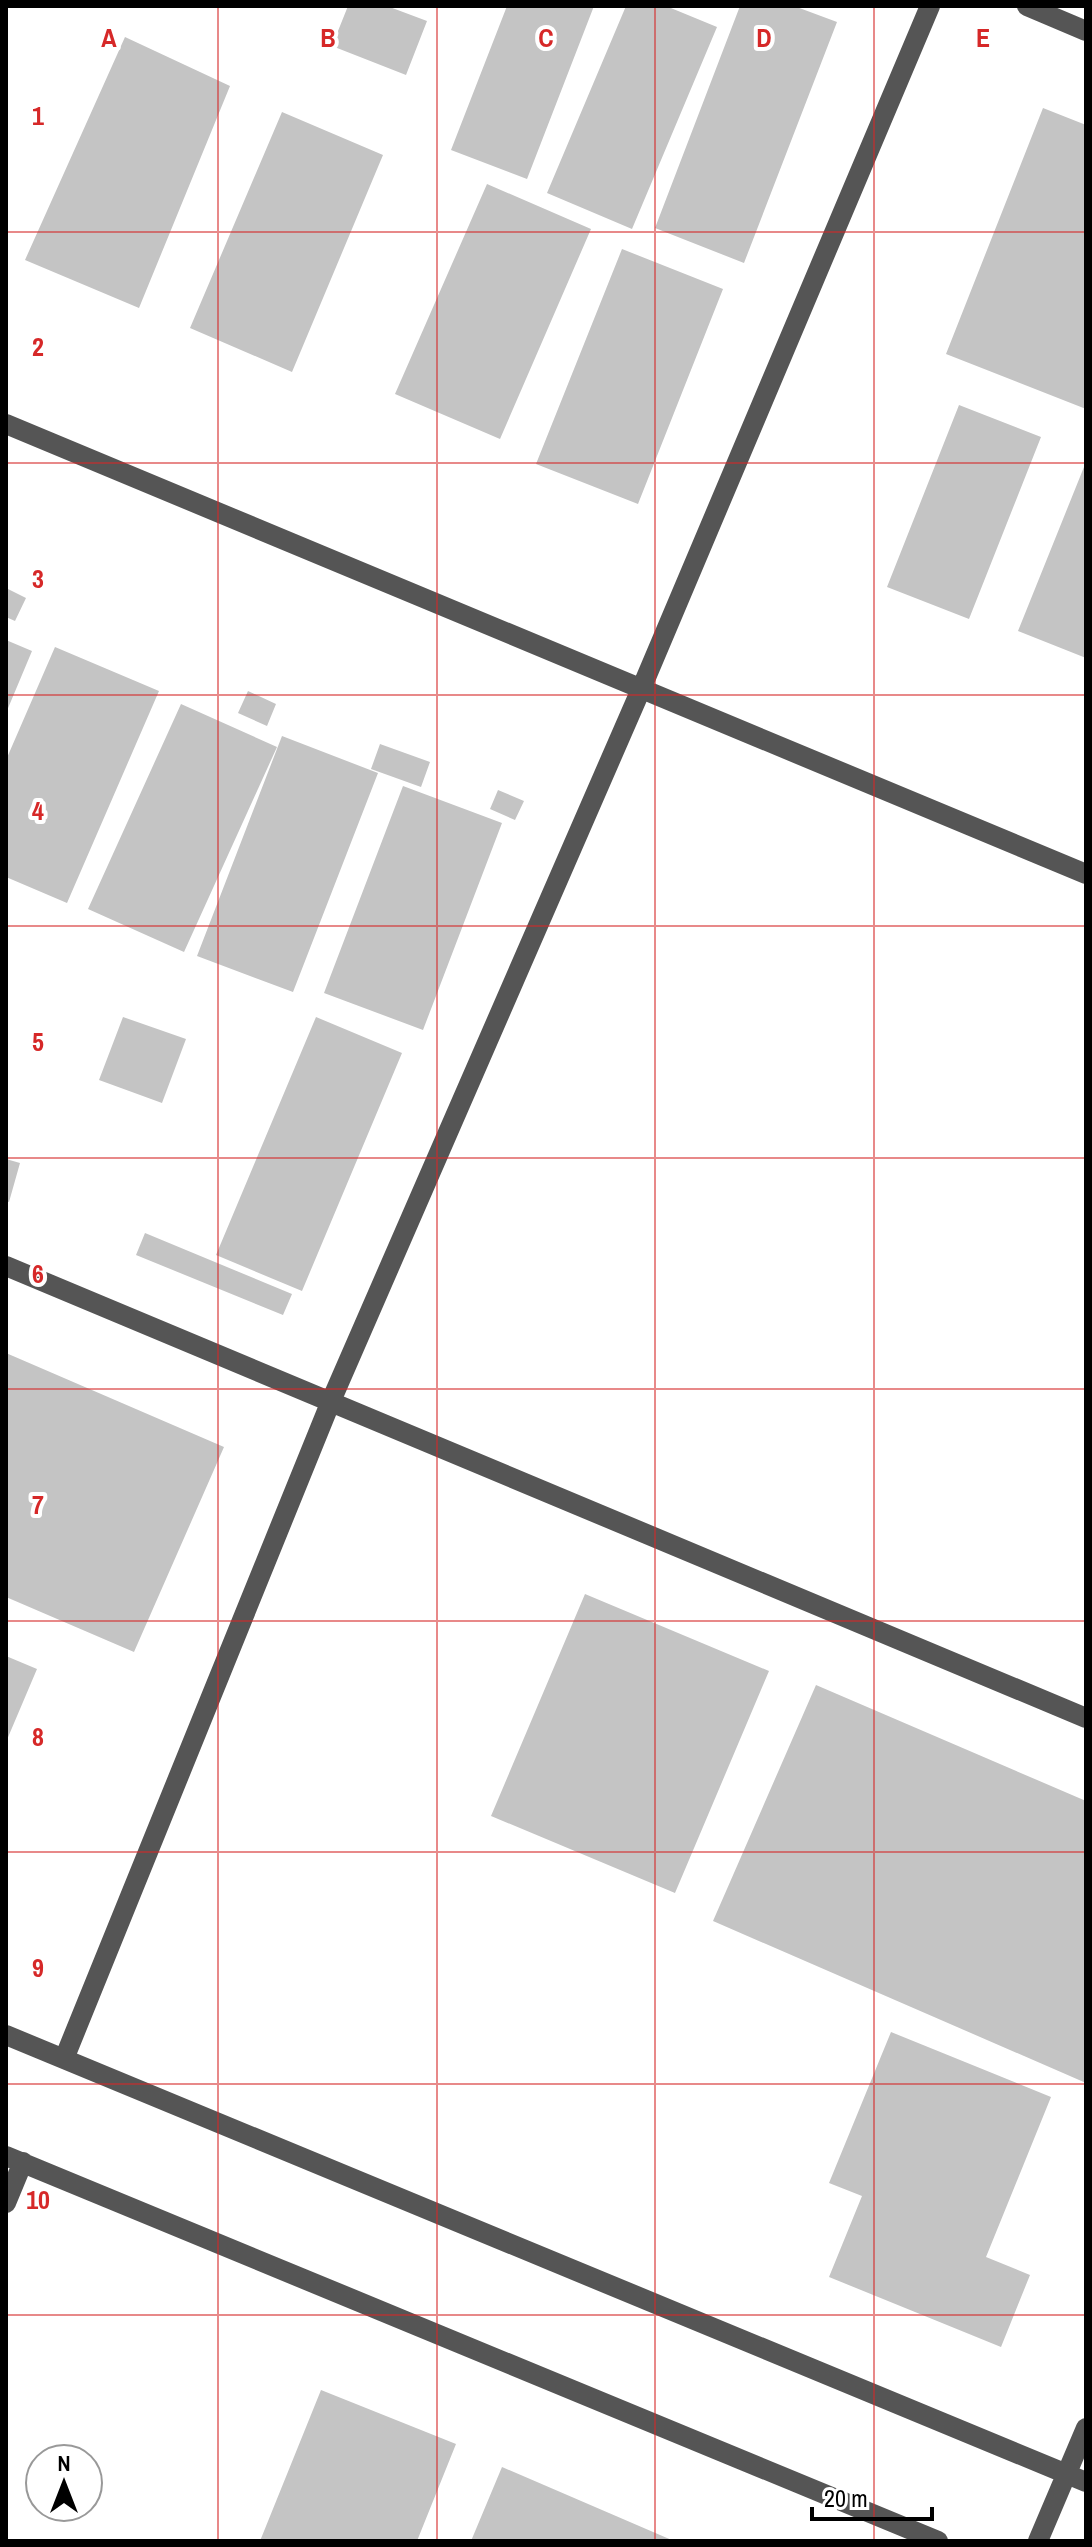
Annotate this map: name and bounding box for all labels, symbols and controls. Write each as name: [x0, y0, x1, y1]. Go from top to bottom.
text: A: [101, 20, 117, 55]
text: B: [320, 20, 336, 55]
text: C: [538, 20, 554, 55]
text: D: [756, 20, 772, 55]
text: E: [976, 20, 990, 55]
text: 1: [32, 98, 44, 133]
text: 2: [32, 329, 44, 364]
text: 3: [32, 561, 44, 596]
text: 4: [32, 793, 44, 828]
text: 5: [32, 1024, 44, 1059]
text: 6: [32, 1256, 44, 1291]
text: 7: [32, 1487, 44, 1522]
text: 8: [32, 1719, 44, 1754]
text: 9: [32, 1950, 44, 1985]
text: 10: [26, 2182, 50, 2217]
north arrow: [24, 2443, 104, 2523]
text: N: [57, 2448, 71, 2478]
scale bar: [812, 2471, 932, 2521]
text: 20 m: [824, 2482, 868, 2514]

